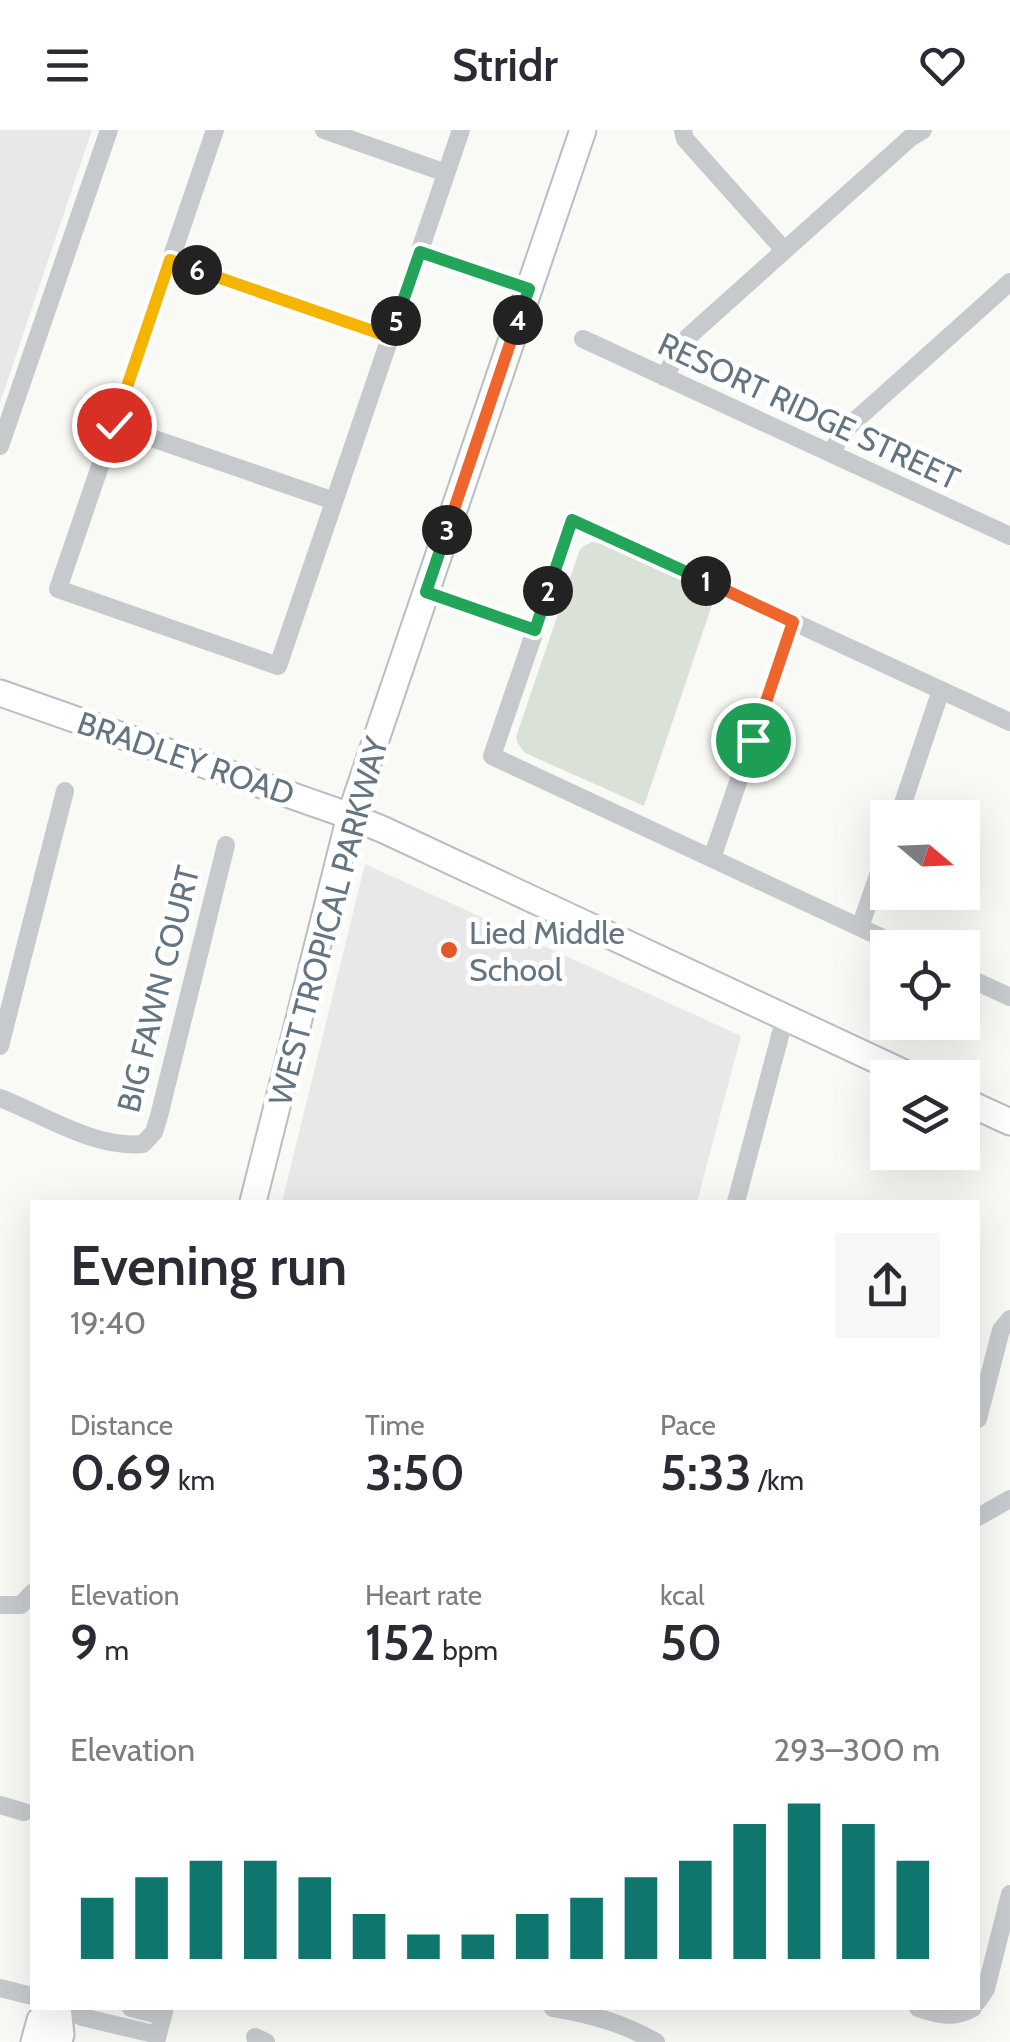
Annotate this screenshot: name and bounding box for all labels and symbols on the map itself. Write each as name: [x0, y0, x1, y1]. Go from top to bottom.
pin: 6: [172, 245, 222, 295]
pin: 4: [493, 295, 543, 345]
pin: 5: [371, 296, 421, 346]
street label: RESORT RIDGE STREET: [652, 324, 966, 498]
pin: [72, 383, 157, 468]
pin: 3: [422, 505, 472, 555]
pin: 1: [681, 556, 731, 606]
pin: 2: [523, 566, 573, 616]
pin: [711, 698, 796, 783]
street label: BRADLEY ROAD: [72, 703, 300, 813]
street label: WEST TROPICAL PARKWAY: [260, 732, 396, 1110]
north arrow: [870, 800, 980, 910]
street label: BIG FAWN COURT: [109, 862, 207, 1116]
place label: Lied Middle School: [469, 913, 625, 989]
marker: Lied Middle School: [438, 939, 460, 961]

